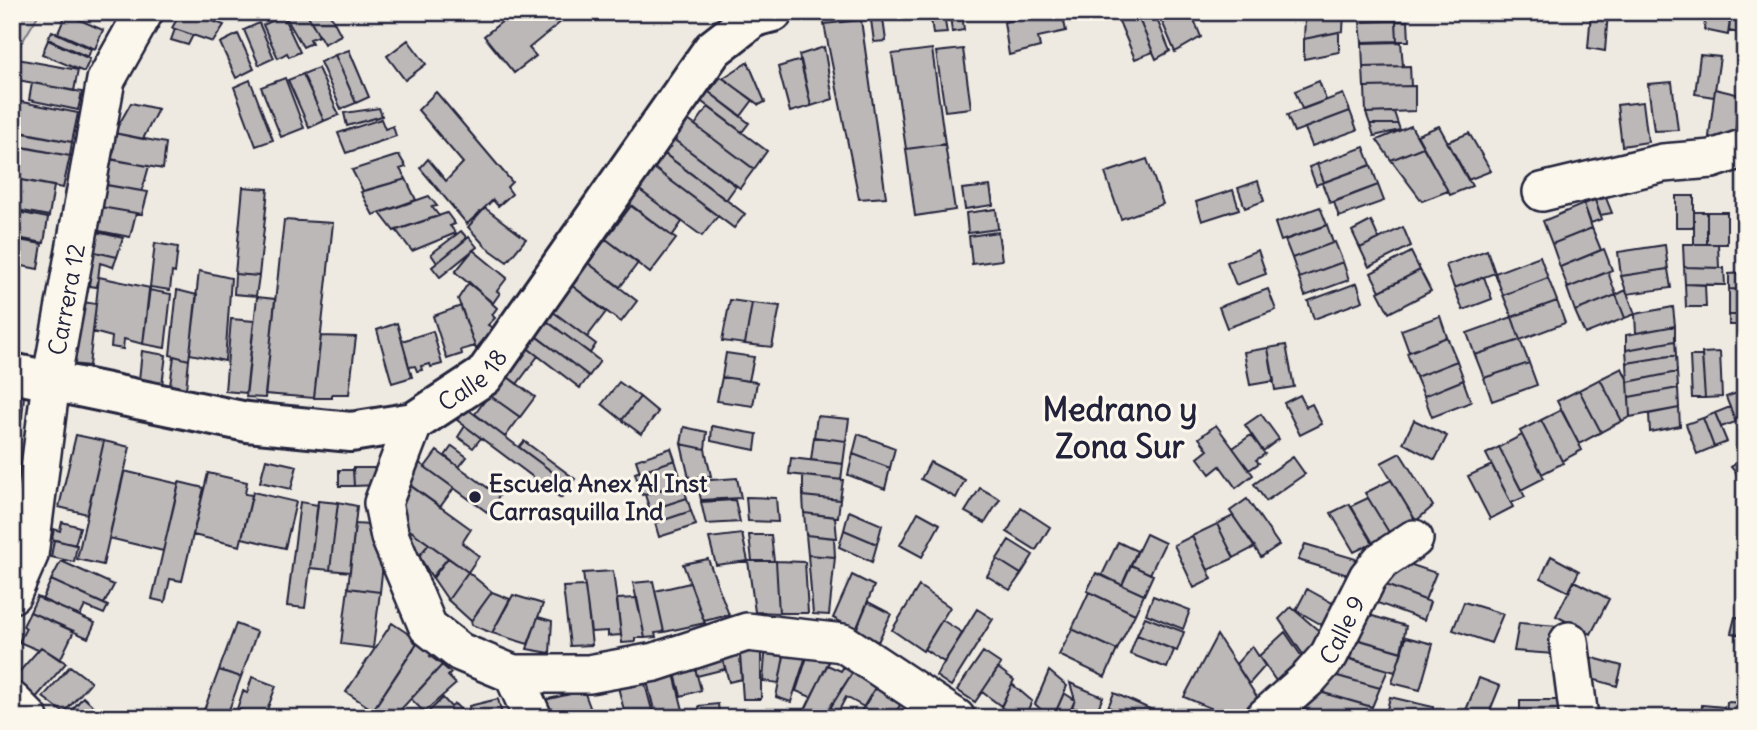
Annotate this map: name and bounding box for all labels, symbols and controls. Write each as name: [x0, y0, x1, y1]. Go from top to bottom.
street label: Carrera 12: [41, 241, 91, 357]
street label: Calle 18: [432, 343, 513, 417]
district label: Medrano y Zona Sur: [1042, 389, 1198, 467]
place label: Escuela Anex Al Inst Carrasquilla Ind: [489, 468, 708, 526]
marker: Escuela Anex Al Inst Carrasquilla Ind: [467, 489, 483, 505]
street label: Calle 9: [1312, 591, 1371, 671]

